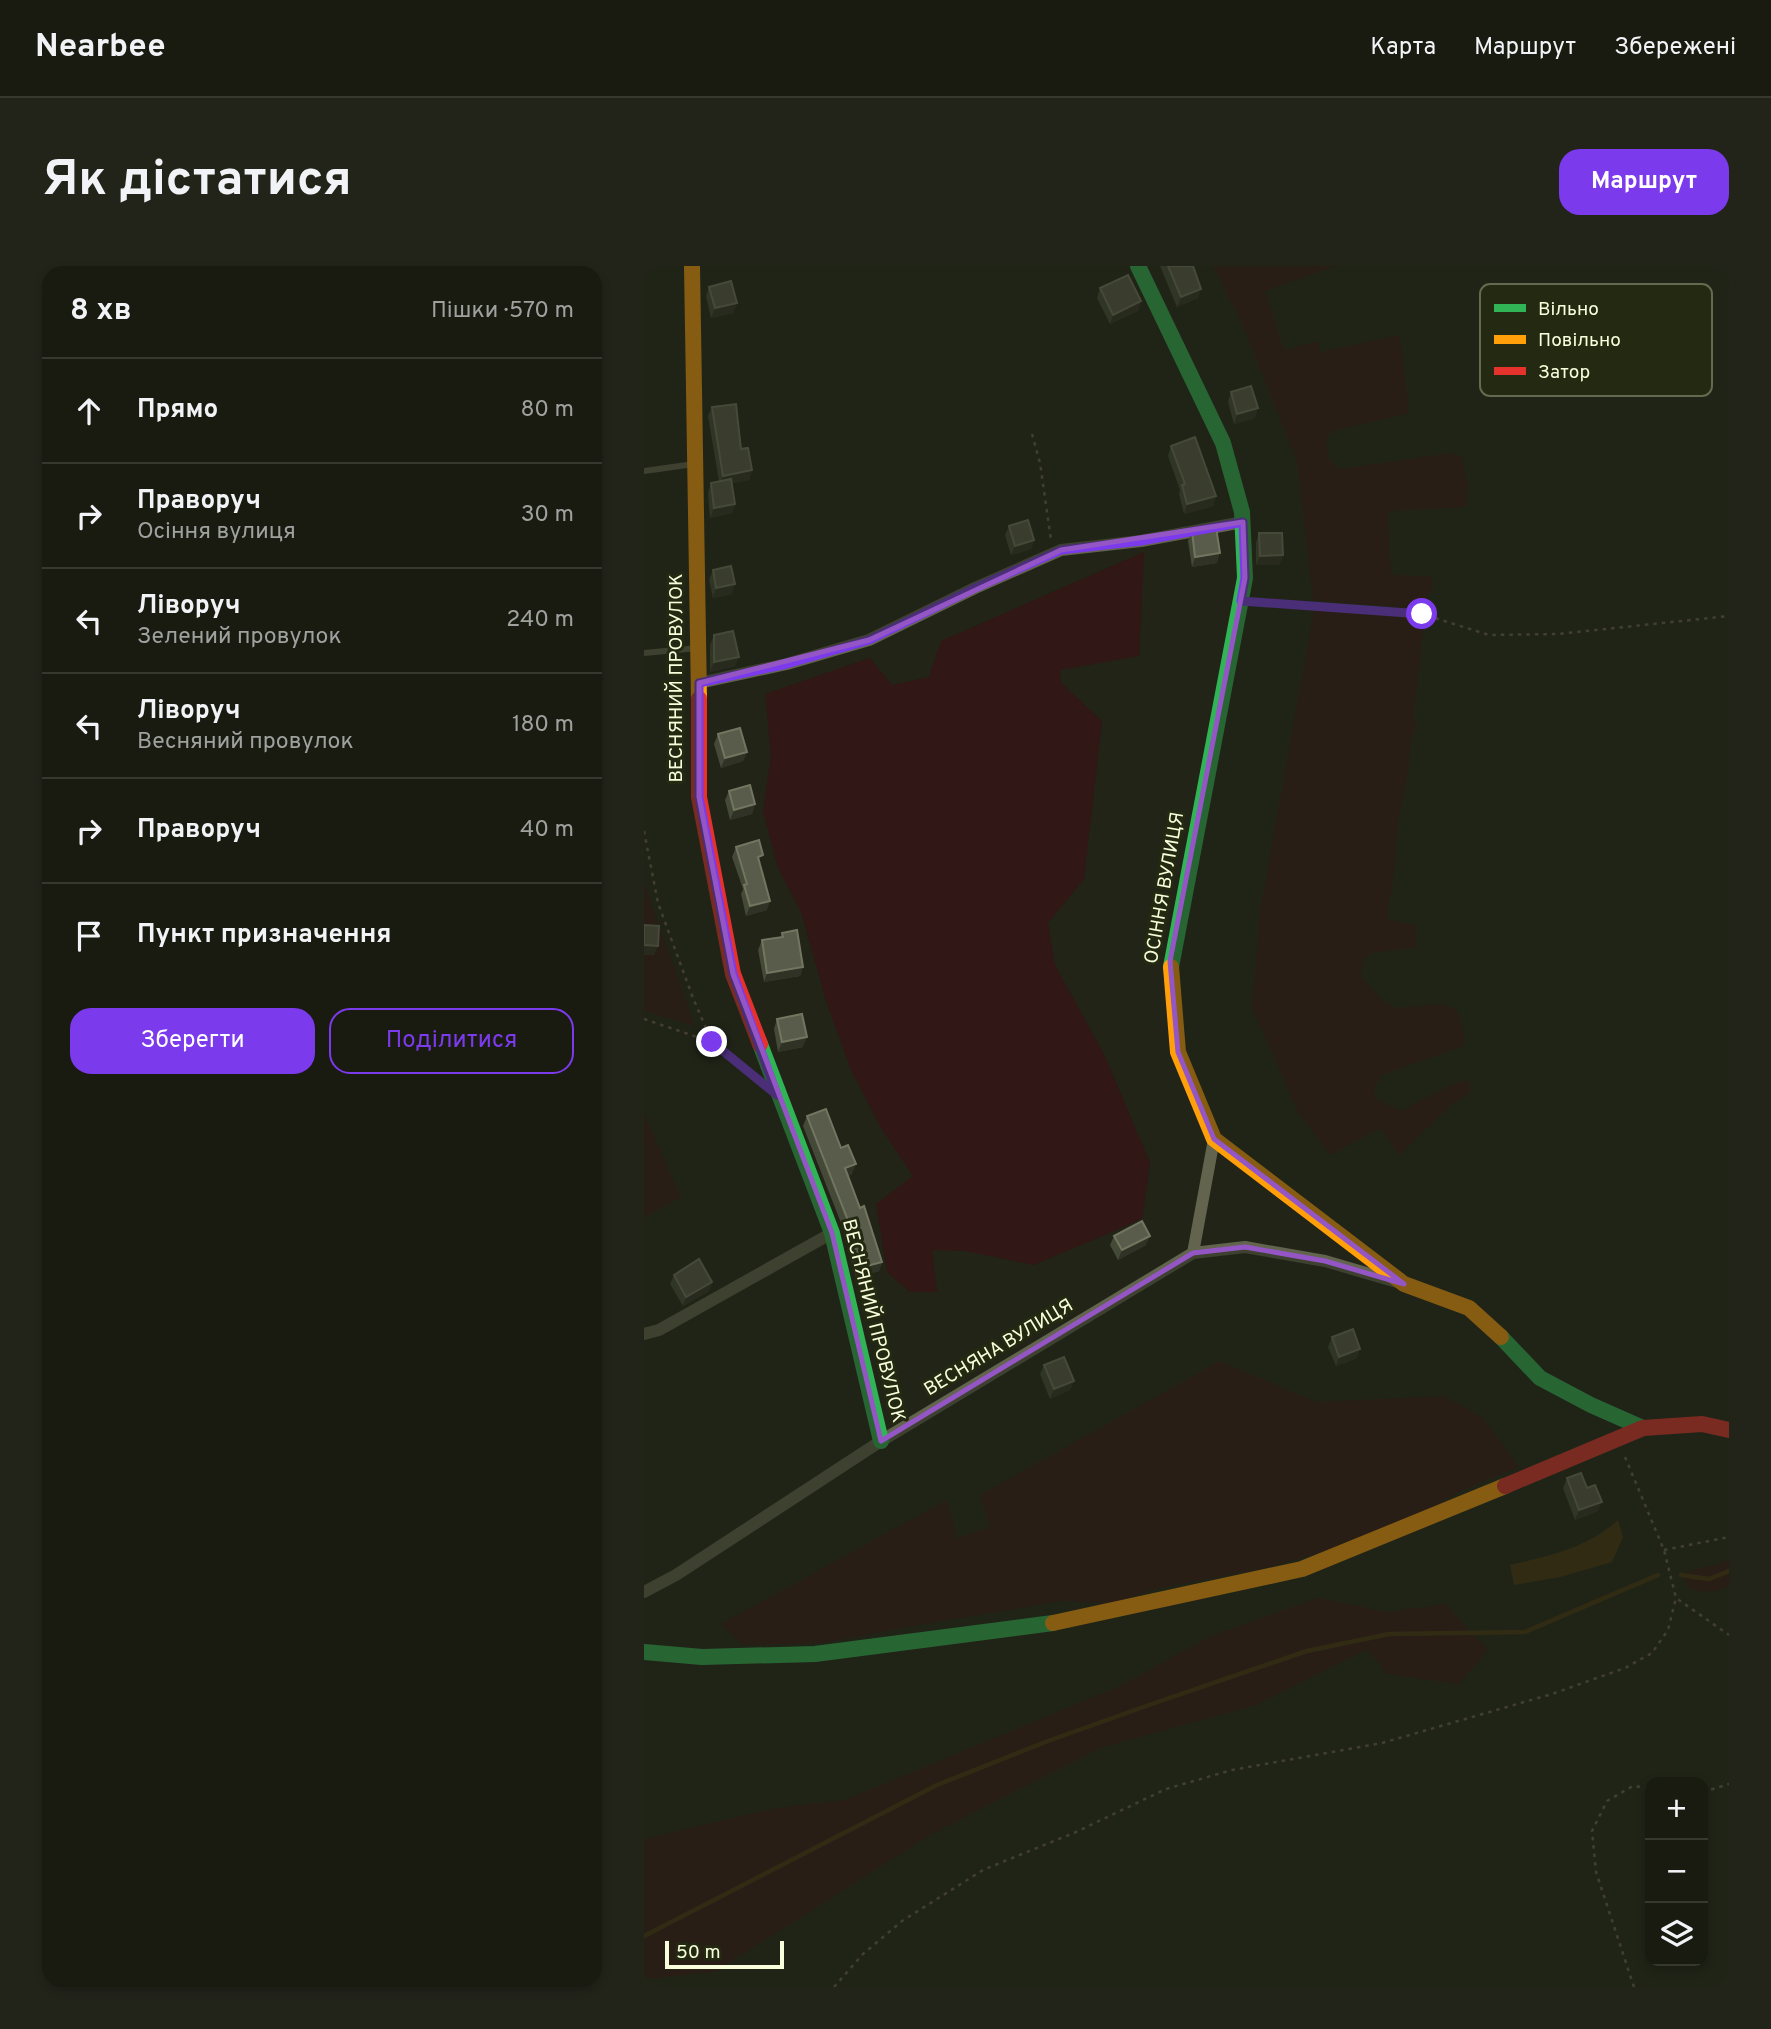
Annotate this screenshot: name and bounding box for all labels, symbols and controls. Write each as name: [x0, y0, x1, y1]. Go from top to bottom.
text: Nearbee: [35, 27, 166, 69]
text: Карта: [1370, 33, 1436, 63]
text: Маршрут: [1474, 33, 1576, 63]
text: Збережені: [1614, 33, 1736, 63]
button: Маршрут: [1559, 149, 1729, 215]
text: Як дістатися: [42, 151, 352, 213]
legend: [1480, 284, 1712, 396]
text: 8 хв: [70, 293, 132, 330]
text: Пішки · 570 m: [431, 297, 574, 326]
text: Вільно: [1538, 298, 1599, 322]
text: Повільно: [1538, 329, 1621, 353]
text: Затор: [1538, 361, 1590, 385]
icon: ahead: [70, 392, 108, 430]
text: Прямо: [137, 394, 218, 427]
text: 80 m: [521, 396, 574, 425]
text: Праворуч: [137, 485, 261, 518]
icon: right: [70, 497, 108, 535]
text: 30 m: [521, 501, 574, 530]
text: Осіння вулиця: [137, 518, 296, 547]
street label: ВЕСНЯНИЙ ПРОВУЛОК: [664, 574, 689, 782]
text: Ліворуч: [137, 590, 240, 623]
route start: [1406, 598, 1437, 629]
icon: left: [70, 602, 108, 640]
text: 240 m: [506, 606, 574, 635]
text: Зелений провулок: [137, 623, 342, 652]
text: Ліворуч: [137, 695, 240, 728]
icon: left: [70, 707, 108, 745]
text: 180 m: [512, 711, 574, 740]
text: Весняний провулок: [137, 728, 354, 757]
street label: ОСІННЯ ВУЛИЦЯ: [1140, 810, 1190, 966]
icon: right: [70, 812, 108, 850]
text: Праворуч: [137, 814, 261, 847]
text: 40 m: [520, 816, 574, 845]
icon: arrive: [70, 917, 108, 955]
text: Пункт призначення: [137, 919, 391, 952]
button: Зберегти: [70, 1008, 315, 1074]
button: Поділитися: [329, 1008, 574, 1074]
route end: [696, 1026, 727, 1057]
street label: ВЕСНЯНИЙ ПРОВУЛОК: [836, 1216, 911, 1425]
street label: ВЕСНЯНА ВУЛИЦЯ: [920, 1294, 1078, 1402]
map controls: [1645, 1777, 1708, 1966]
button: +: [1645, 1777, 1708, 1840]
button: −: [1645, 1840, 1708, 1903]
button: layers: [1645, 1903, 1708, 1966]
scale bar: [665, 1938, 784, 1970]
text: 50 m: [676, 1941, 721, 1965]

